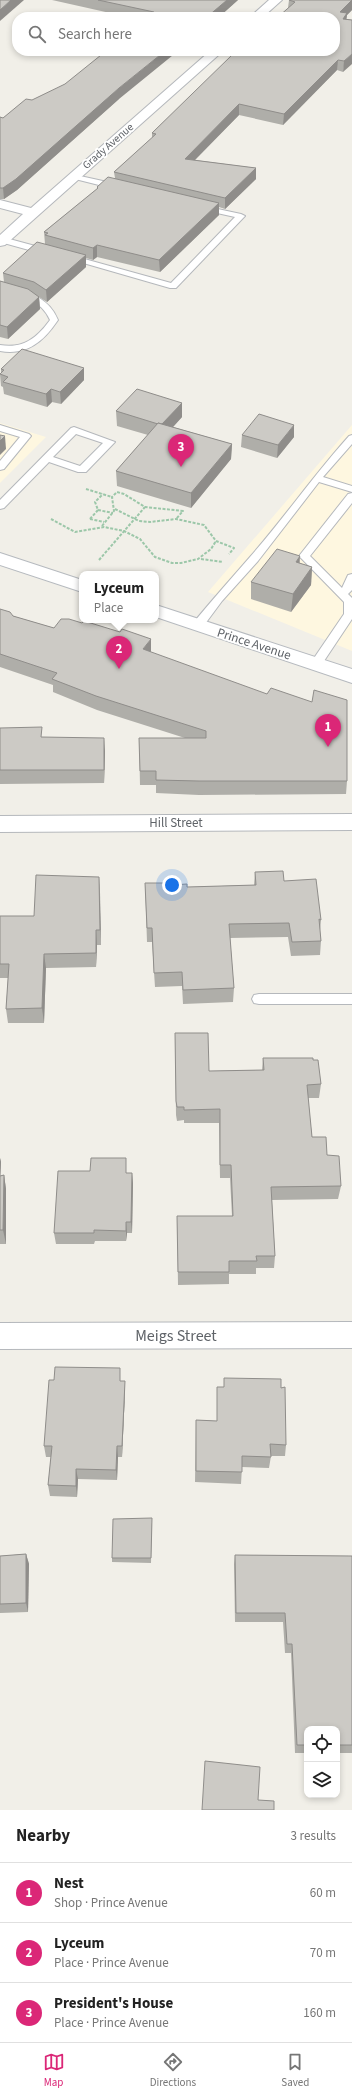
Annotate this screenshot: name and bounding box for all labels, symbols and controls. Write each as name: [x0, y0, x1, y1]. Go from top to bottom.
search box: [12, 12, 340, 56]
icon: search: [26, 23, 48, 45]
text: Search here: [58, 24, 132, 45]
street label: Grady Avenue: [79, 119, 137, 172]
pin: 3: [168, 434, 194, 467]
popup: [79, 571, 159, 623]
text: Lyceum: [94, 578, 144, 599]
text: Place: [94, 599, 123, 617]
street label: Prince Avenue: [215, 624, 293, 664]
pin: 2: [106, 636, 132, 669]
pin: 1: [315, 714, 341, 747]
street label: Hill Street: [149, 814, 203, 832]
your location: [162, 875, 182, 895]
street label: Meigs Street: [135, 1325, 217, 1347]
map controls: [304, 1726, 340, 1798]
button: locate: [304, 1726, 340, 1762]
button: layers: [304, 1762, 340, 1798]
text: Nearby: [16, 1824, 70, 1848]
text: 3 results: [291, 1827, 336, 1845]
text: Nest: [54, 1873, 84, 1894]
text: 1: [26, 1884, 32, 1902]
text: 60 m: [310, 1884, 336, 1902]
text: Shop · Prince Avenue: [54, 1894, 168, 1912]
text: Lyceum: [54, 1933, 104, 1954]
text: 2: [26, 1944, 32, 1962]
text: 70 m: [310, 1944, 336, 1962]
text: Place · Prince Avenue: [54, 1954, 169, 1972]
text: President's House: [54, 1993, 173, 2014]
text: 3: [26, 2004, 32, 2022]
text: 160 m: [303, 2004, 336, 2022]
text: Place · Prince Avenue: [54, 2014, 169, 2032]
tab: Map: [43, 2051, 65, 2090]
tab: Directions: [150, 2051, 196, 2090]
tab: Saved: [281, 2051, 309, 2090]

